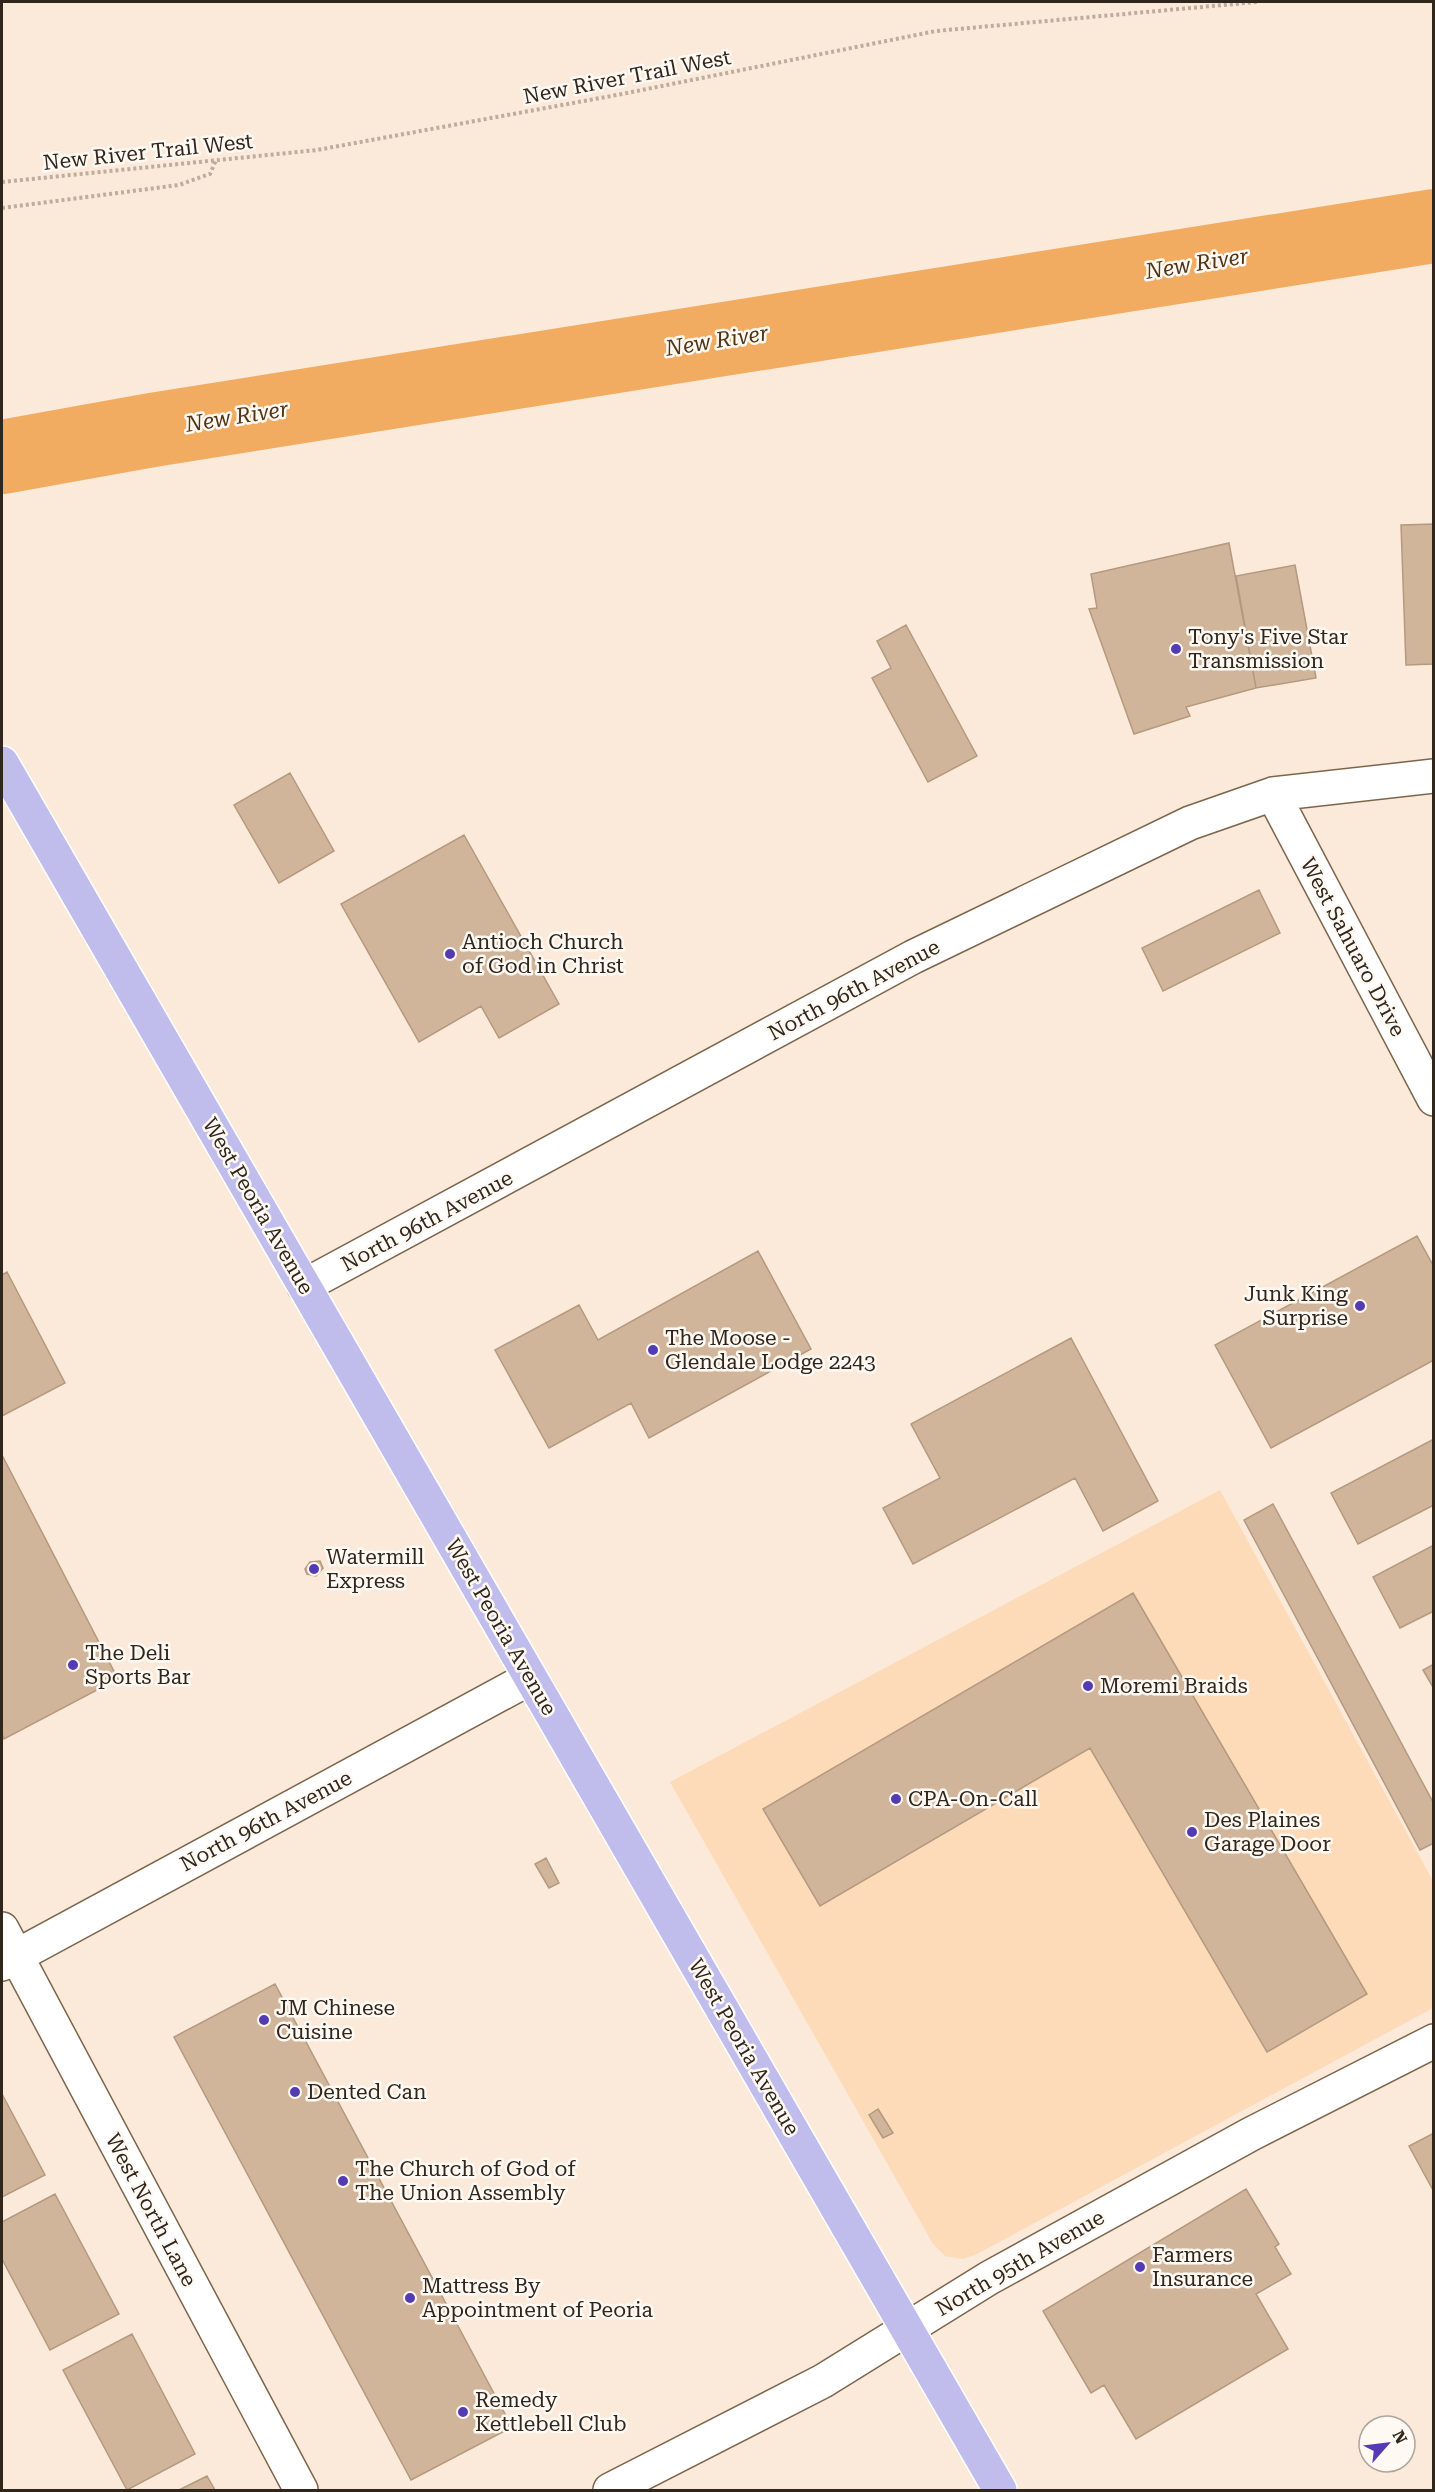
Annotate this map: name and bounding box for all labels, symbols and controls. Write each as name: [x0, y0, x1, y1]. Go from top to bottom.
street label: New River Trail West: [521, 45, 733, 109]
street label: New River Trail West: [42, 129, 254, 175]
water label: New River: [1143, 243, 1251, 284]
water label: New River: [663, 320, 771, 361]
water label: New River: [183, 396, 291, 437]
place label: Tony's Five Star Transmission: [1188, 625, 1348, 673]
marker: Tony's Five Star Transmission: [1169, 642, 1183, 656]
street label: West Sahuaro Drive: [1296, 854, 1410, 1040]
place label: Antioch Church of God in Christ: [462, 930, 624, 978]
street label: North 96th Avenue: [764, 935, 944, 1045]
marker: Antioch Church of God in Christ: [443, 947, 457, 961]
street label: West Peoria Avenue: [198, 1113, 318, 1299]
street label: North 96th Avenue: [337, 1166, 517, 1276]
place label: Junk King Surprise: [1244, 1282, 1348, 1330]
marker: Junk King Surprise: [1353, 1299, 1367, 1313]
place label: The Moose - Glendale Lodge 2243: [665, 1326, 876, 1374]
marker: The Moose - Glendale Lodge 2243: [646, 1343, 660, 1357]
street label: West Peoria Avenue: [441, 1534, 561, 1720]
place label: Watermill Express: [326, 1545, 425, 1593]
marker: Watermill Express: [307, 1562, 321, 1576]
place label: The Deli Sports Bar: [85, 1641, 191, 1689]
marker: The Deli Sports Bar: [66, 1658, 80, 1672]
place label: Moremi Braids: [1100, 1674, 1248, 1698]
marker: Moremi Braids: [1081, 1679, 1095, 1693]
street label: North 96th Avenue: [176, 1766, 356, 1876]
place label: CPA-On-Call: [908, 1787, 1038, 1811]
marker: CPA-On-Call: [889, 1792, 903, 1806]
place label: Des Plaines Garage Door: [1204, 1808, 1331, 1856]
marker: Des Plaines Garage Door: [1185, 1825, 1199, 1839]
street label: West Peoria Avenue: [684, 1954, 804, 2140]
place label: JM Chinese Cuisine: [276, 1996, 395, 2044]
marker: JM Chinese Cuisine: [257, 2013, 271, 2027]
place label: Dented Can: [307, 2080, 427, 2104]
marker: Dented Can: [288, 2085, 302, 2099]
street label: West North Lane: [101, 2129, 201, 2291]
place label: The Church of God of The Union Assembly: [355, 2157, 576, 2205]
marker: The Church of God of The Union Assembly: [336, 2174, 350, 2188]
street label: North 95th Avenue: [931, 2205, 1109, 2321]
place label: Farmers Insurance: [1152, 2243, 1253, 2291]
marker: Farmers Insurance: [1133, 2260, 1147, 2274]
place label: Mattress By Appointment of Peoria: [422, 2274, 653, 2322]
marker: Mattress By Appointment of Peoria: [403, 2291, 417, 2305]
place label: Remedy Kettlebell Club: [475, 2388, 626, 2436]
marker: Remedy Kettlebell Club: [456, 2405, 470, 2419]
north arrow: [1357, 2414, 1417, 2474]
text: N: [1389, 2427, 1411, 2447]

